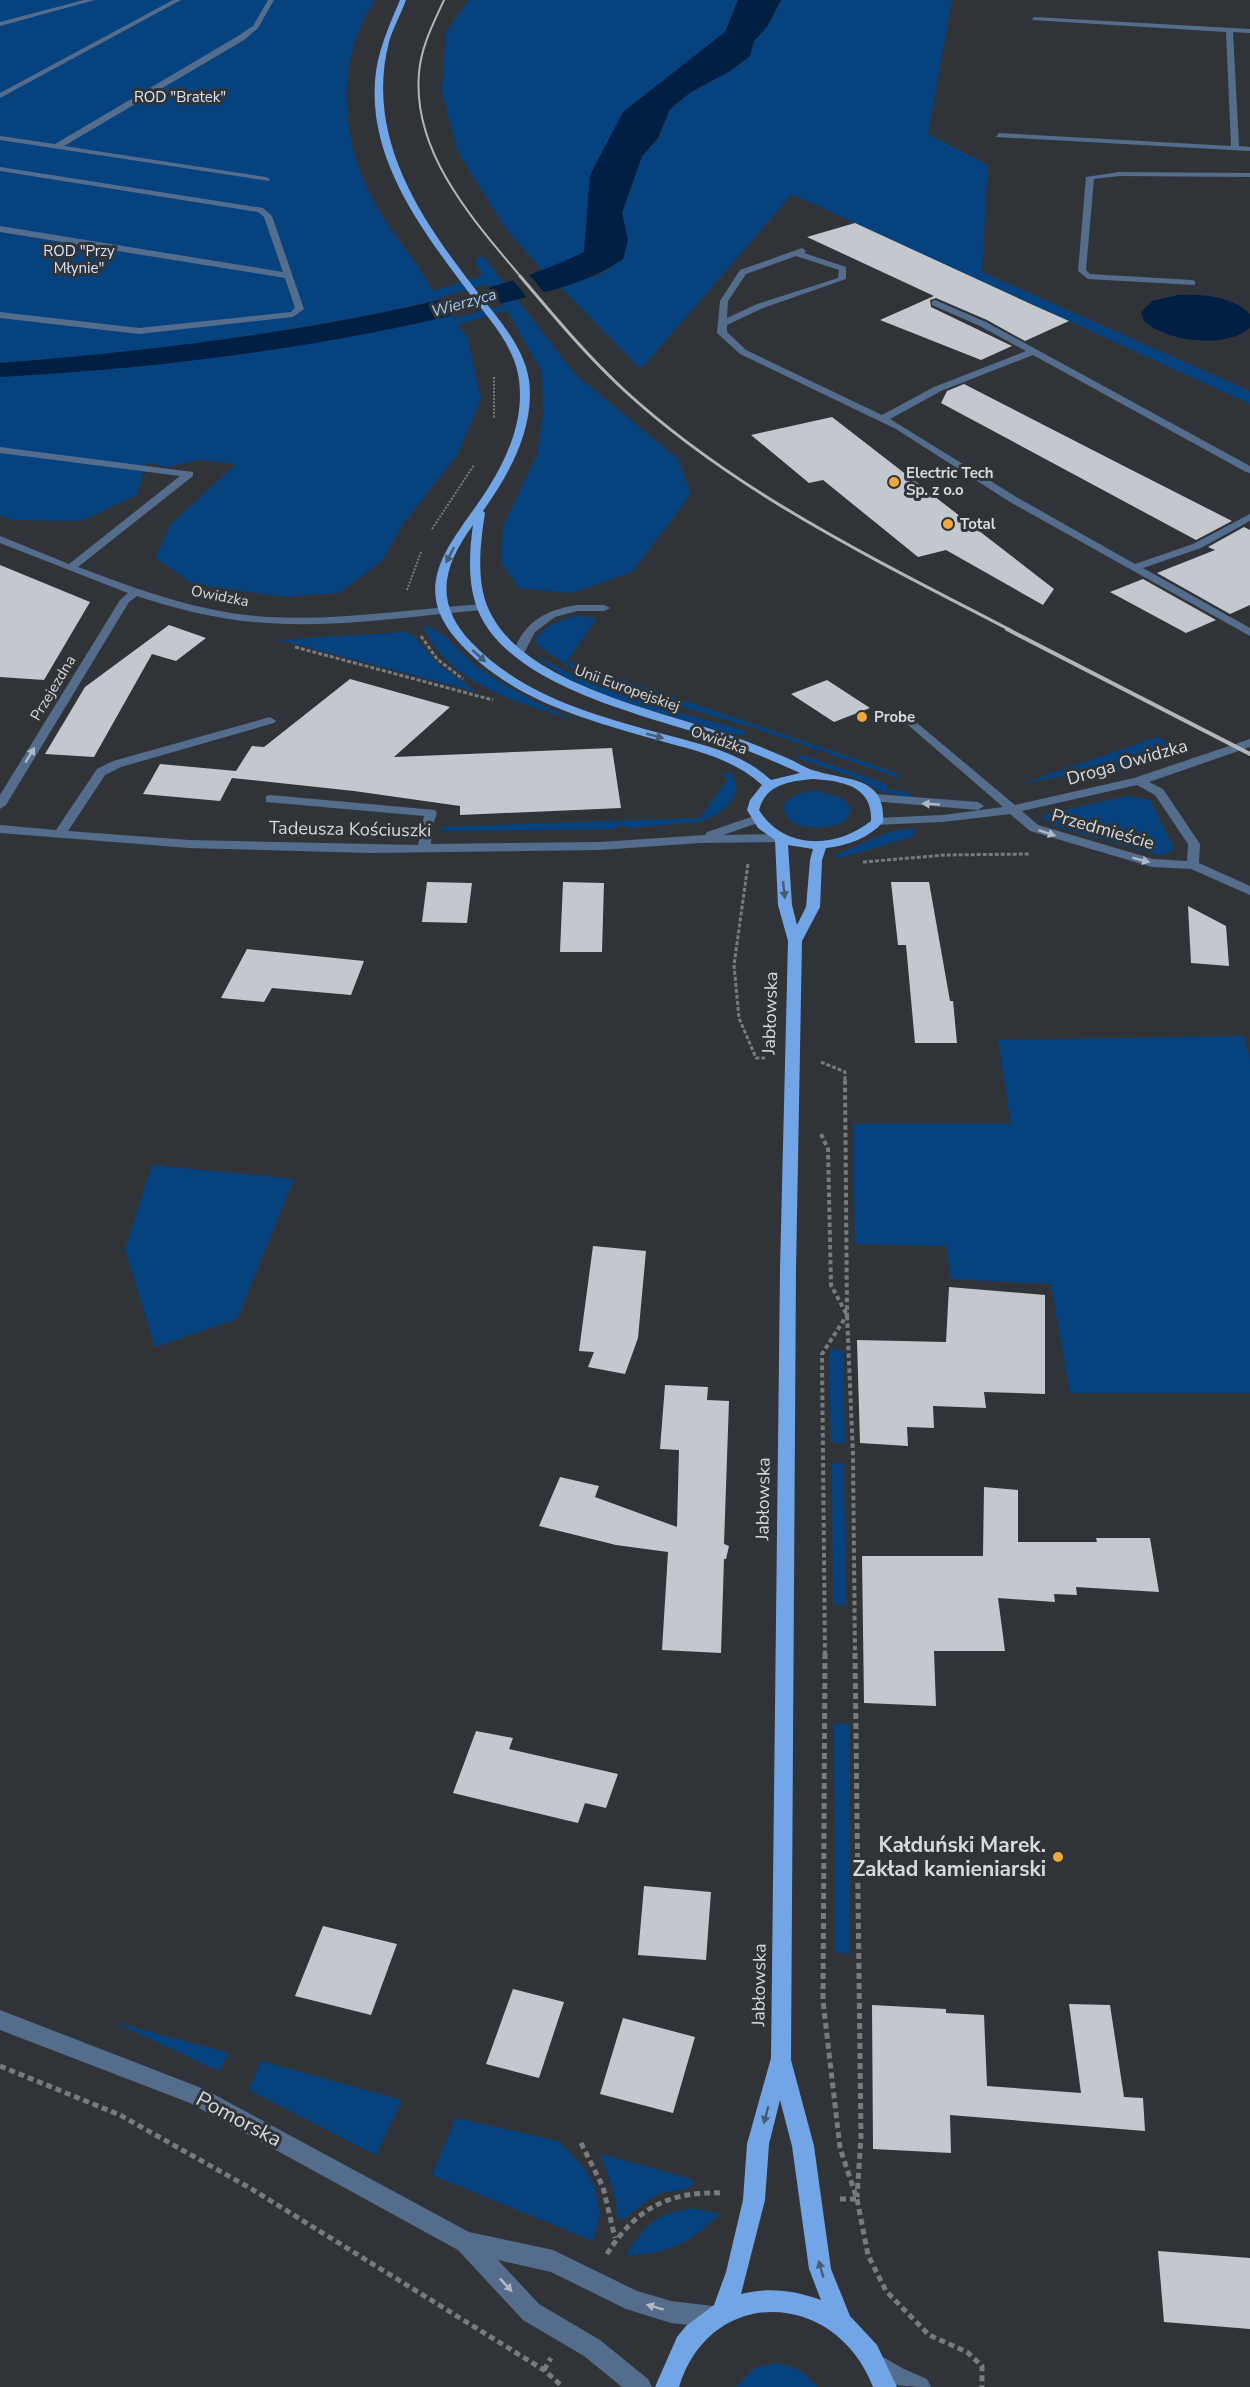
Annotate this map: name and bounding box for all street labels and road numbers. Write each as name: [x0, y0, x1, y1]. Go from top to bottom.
street label: Owidzka: [189, 581, 251, 611]
street label: Przejezdna: [26, 652, 80, 724]
street label: Unii Europejskiej: [571, 660, 683, 716]
street label: Owidzka: [688, 721, 750, 759]
street label: Droga Owidzka: [1064, 733, 1190, 791]
street label: Przedmieście: [1049, 803, 1157, 855]
street label: Tadeusza Kościuszki: [269, 816, 431, 842]
street label: Jabłowska: [757, 971, 783, 1056]
street label: Jabłowska: [750, 1457, 776, 1542]
street label: Jabłowska: [746, 1943, 772, 2028]
street label: Pomorska: [191, 2085, 287, 2153]

